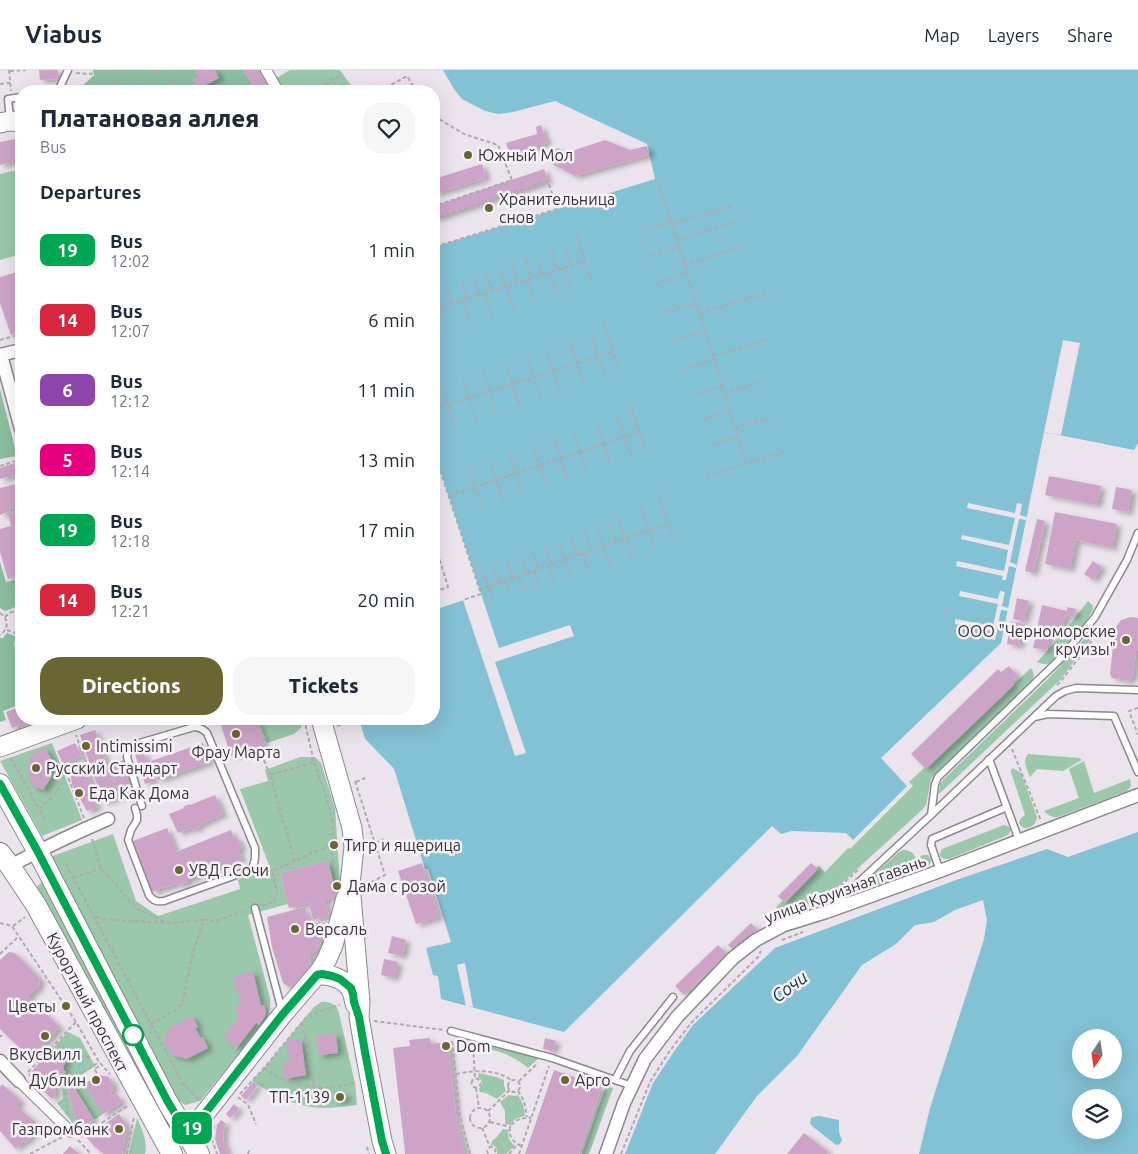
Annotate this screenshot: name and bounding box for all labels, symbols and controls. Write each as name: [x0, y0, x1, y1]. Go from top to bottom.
text: Viabus: [25, 21, 102, 48]
text: Map: [924, 25, 960, 45]
text: Layers: [988, 25, 1039, 45]
text: Share: [1067, 25, 1113, 45]
button: heart: [363, 102, 415, 154]
text: Платановая аллея: [40, 105, 259, 132]
text: Bus: [40, 138, 66, 156]
place label: Южный Мол: [478, 146, 573, 164]
marker: Южный Мол: [462, 149, 474, 161]
text: Departures: [40, 181, 141, 203]
place label: Хранительница снов: [499, 190, 615, 226]
marker: Хранительница снов: [483, 202, 495, 214]
text: Bus: [110, 230, 143, 252]
text: 1 min: [368, 239, 415, 261]
text: 19: [57, 240, 78, 260]
text: 12:02: [110, 252, 150, 270]
text: Bus: [110, 300, 143, 322]
text: 6 min: [368, 309, 415, 331]
text: 14: [57, 310, 78, 330]
text: 12:07: [110, 322, 150, 340]
text: Bus: [110, 370, 143, 392]
text: 11 min: [357, 379, 415, 401]
text: 6: [62, 380, 73, 400]
text: 12:12: [110, 392, 150, 410]
text: Bus: [110, 440, 143, 462]
text: 13 min: [357, 449, 415, 471]
text: 5: [62, 450, 73, 470]
text: 12:14: [110, 462, 150, 480]
text: Bus: [110, 510, 143, 532]
text: 17 min: [357, 519, 415, 541]
text: 19: [57, 520, 78, 540]
text: 12:18: [110, 532, 150, 550]
text: Bus: [110, 580, 143, 602]
text: 20 min: [357, 589, 415, 611]
text: 14: [57, 590, 78, 610]
text: 12:21: [110, 602, 150, 620]
place label: ООО "Черноморские круизы": [958, 622, 1116, 658]
marker: ООО "Черноморские круизы": [1120, 634, 1132, 646]
button: Directions: [40, 657, 223, 715]
button: Tickets: [233, 657, 415, 715]
marker: Фрау Марта: [230, 728, 242, 740]
place label: Intimissimi: [96, 737, 173, 755]
marker: Intimissimi: [80, 740, 92, 752]
place label: Фрау Марта: [191, 743, 281, 761]
place label: Русский Стандарт: [46, 759, 177, 777]
marker: Русский Стандарт: [30, 762, 42, 774]
place label: Еда Как Дома: [89, 784, 189, 802]
marker: Еда Как Дома: [73, 787, 85, 799]
place label: Тигр и ящерица: [344, 836, 461, 854]
marker: Тигр и ящерица: [328, 839, 340, 851]
street label: улица Круизная гавань: [762, 851, 928, 927]
place label: УВД г.Сочи: [189, 861, 269, 879]
marker: УВД г.Сочи: [173, 864, 185, 876]
place label: Дама с розой: [347, 877, 446, 895]
marker: Дама с розой: [331, 880, 343, 892]
place label: Версаль: [305, 920, 367, 938]
marker: Версаль: [289, 923, 301, 935]
street label: Курортный проспект: [44, 929, 132, 1075]
water label: Сочи: [767, 966, 811, 1006]
place label: Цветы: [8, 997, 56, 1015]
marker: Цветы: [60, 1000, 72, 1012]
unlabelled marker: [122, 1024, 144, 1046]
north arrow: [1072, 1029, 1122, 1079]
map controls: [1072, 1029, 1122, 1139]
marker: ВкусВилл: [39, 1030, 51, 1042]
place label: Dom: [456, 1037, 490, 1055]
marker: Dom: [440, 1040, 452, 1052]
place label: ВкусВилл: [9, 1045, 81, 1063]
place label: Дублин: [29, 1071, 86, 1089]
place label: Арго: [575, 1071, 611, 1089]
marker: Дублин: [90, 1074, 102, 1086]
marker: Арго: [559, 1074, 571, 1086]
place label: ТП-1139: [269, 1088, 330, 1106]
button: layers: [1072, 1089, 1122, 1139]
marker: ТП-1139: [334, 1091, 346, 1103]
line badge: 19: [170, 1112, 214, 1144]
text: 19: [182, 1118, 202, 1138]
place label: Газпромбанк: [12, 1120, 109, 1138]
marker: Газпромбанк: [113, 1123, 125, 1135]

